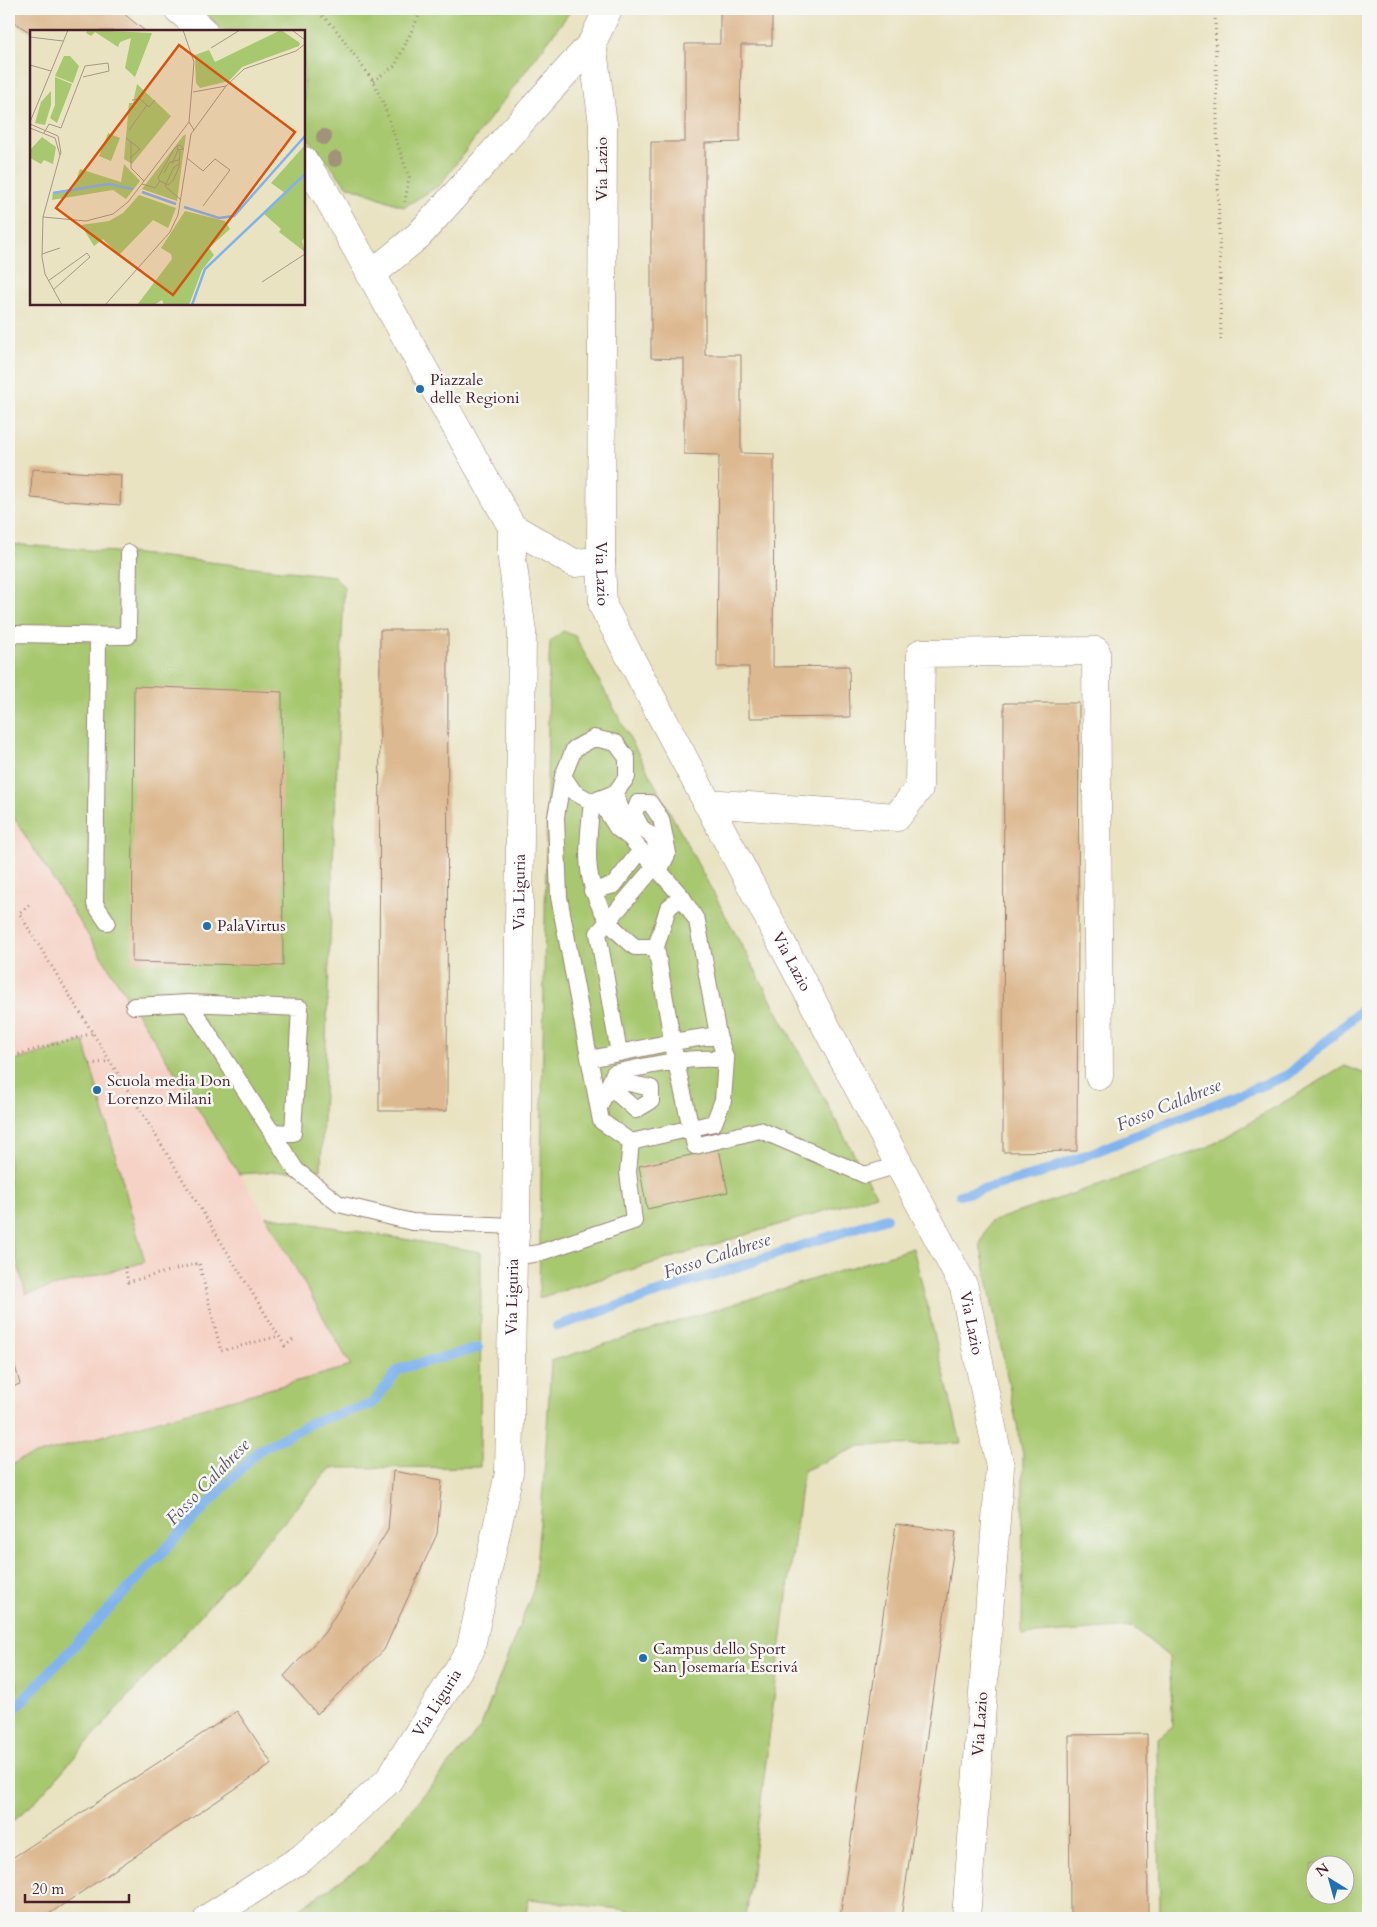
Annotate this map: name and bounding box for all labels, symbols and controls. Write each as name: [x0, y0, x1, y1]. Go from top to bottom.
inset map: [30, 30, 305, 305]
street label: Via Lazio: [591, 136, 613, 201]
place label: Piazzale delle Regioni: [430, 369, 520, 409]
marker: Piazzale delle Regioni: [414, 383, 426, 395]
street label: Via Lazio: [590, 541, 614, 607]
street label: Via Liguria: [508, 854, 531, 931]
place label: PalaVirtus: [217, 915, 286, 937]
marker: PalaVirtus: [201, 920, 213, 932]
street label: Via Lazio: [767, 928, 817, 996]
place label: Scuola media Don Lorenzo Milani: [107, 1070, 231, 1110]
water label: Fosso Calabrese: [1113, 1072, 1226, 1137]
marker: Scuola media Don Lorenzo Milani: [91, 1084, 103, 1096]
water label: Fosso Calabrese: [660, 1227, 775, 1285]
street label: Via Liguria: [501, 1258, 524, 1335]
street label: Via Lazio: [954, 1289, 988, 1357]
water label: Fosso Calabrese: [160, 1433, 256, 1531]
place label: Campus dello Sport San Josemaría Escrivá: [653, 1638, 798, 1678]
marker: Campus dello Sport San Josemaría Escrivá: [637, 1652, 649, 1664]
street label: Via Liguria: [407, 1665, 467, 1741]
street label: Via Lazio: [967, 1691, 993, 1757]
north arrow: [1304, 1854, 1354, 1904]
text: N: [1312, 1859, 1333, 1881]
scale bar: [25, 1872, 129, 1904]
text: 20 m: [32, 1879, 64, 1899]

